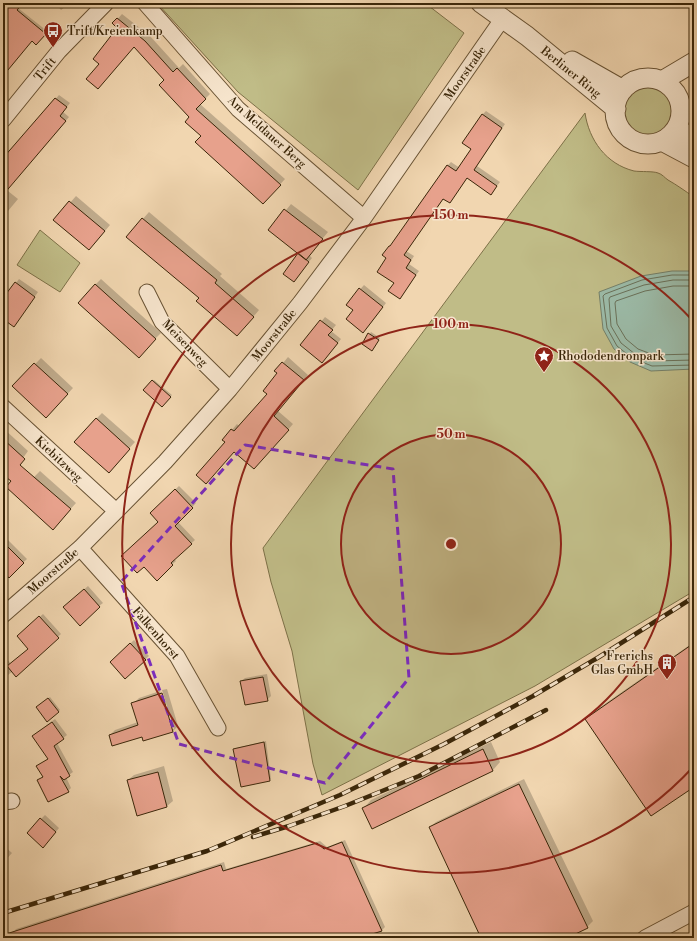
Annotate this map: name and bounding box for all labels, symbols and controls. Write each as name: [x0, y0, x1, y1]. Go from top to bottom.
bus stop icon: Trift/Kreienkamp: [42, 20, 64, 48]
place label: Trift/Kreienkamp: [67, 24, 163, 39]
street label: Moorstraße: [441, 43, 490, 103]
street label: Berliner Ring: [537, 43, 605, 102]
street label: Trift: [31, 54, 60, 84]
street label: Am Meldauer Berg: [223, 92, 310, 172]
text: 150 m: [434, 208, 468, 223]
street label: Moorstraße: [249, 306, 300, 364]
street label: Meisenweg: [159, 317, 211, 371]
text: 100 m: [433, 317, 469, 332]
place icon: Rhododendronpark: [533, 345, 555, 373]
place label: Rhododendronpark: [558, 349, 665, 364]
text: 50 m: [436, 427, 466, 442]
street label: Kiebitzweg: [32, 433, 86, 486]
centre of rings: [444, 537, 458, 551]
street label: Moorstraße: [25, 545, 82, 598]
street label: Falkenhorst: [129, 604, 183, 663]
place label: Frerichs Glas GmbH: [591, 649, 653, 678]
building icon: Frerichs Glas GmbH: [656, 652, 678, 680]

